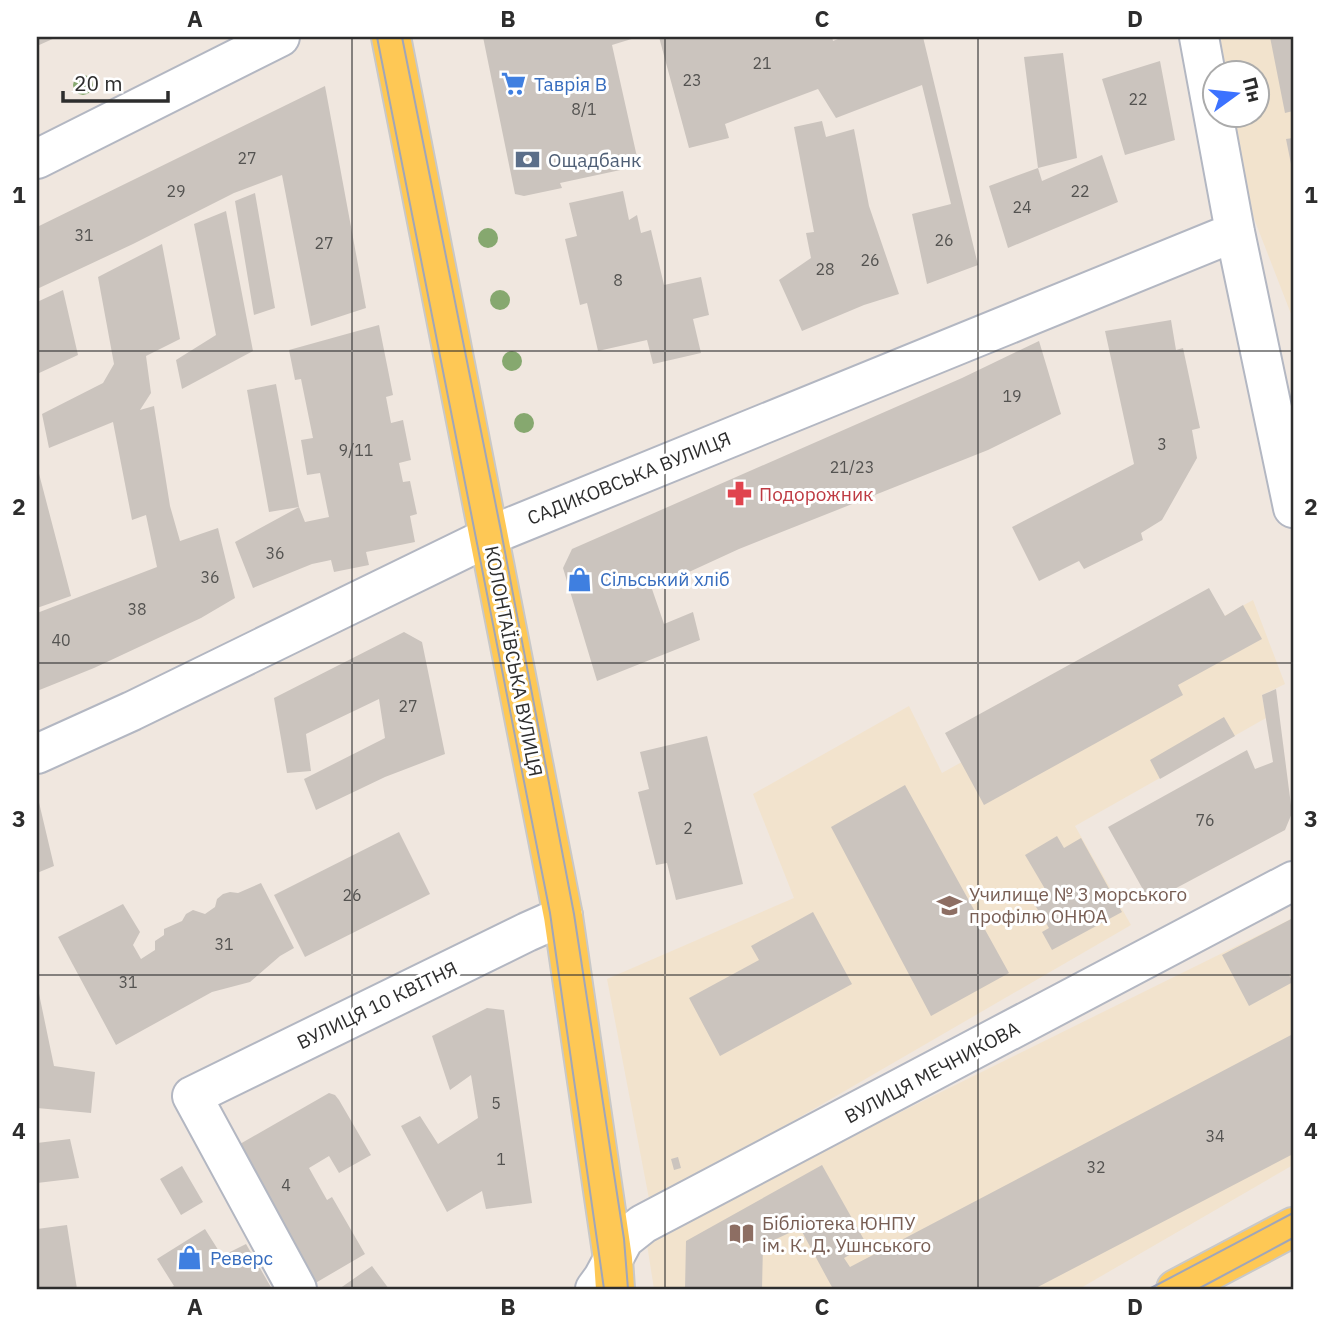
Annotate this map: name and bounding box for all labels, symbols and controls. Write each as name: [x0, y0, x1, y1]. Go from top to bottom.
text: A: [187, 3, 203, 33]
text: B: [500, 3, 516, 33]
text: C: [815, 3, 830, 33]
text: D: [1127, 3, 1143, 33]
house number: 21: [752, 53, 772, 73]
scale bar: [63, 60, 168, 104]
north arrow: [1200, 60, 1270, 130]
text: 20 m: [74, 69, 123, 97]
supermarket icon: Таврія В: [500, 70, 528, 98]
house number: 23: [682, 70, 702, 90]
place label: Таврія В: [534, 72, 607, 96]
text: Пн: [1238, 74, 1267, 105]
house number: 22: [1128, 89, 1148, 109]
house number: 8/1: [571, 99, 597, 119]
bank icon: Ощадбанк: [514, 146, 542, 174]
house number: 27: [237, 148, 257, 168]
place label: Ощадбанк: [548, 148, 642, 172]
text: 1: [12, 179, 26, 209]
text: 1: [1304, 179, 1318, 209]
house number: 29: [166, 181, 186, 201]
house number: 22: [1070, 181, 1090, 201]
house number: 24: [1012, 197, 1032, 217]
house number: 31: [74, 225, 94, 245]
house number: 26: [934, 230, 954, 250]
house number: 27: [314, 233, 334, 253]
house number: 26: [860, 250, 880, 270]
house number: 28: [815, 259, 835, 279]
house number: 8: [613, 270, 623, 290]
house number: 19: [1002, 386, 1022, 406]
street label: САДИКОВСЬКА ВУЛИЦЯ: [524, 426, 734, 530]
house number: 3: [1157, 434, 1167, 454]
house number: 9/11: [339, 440, 373, 460]
house number: 21/23: [830, 457, 874, 477]
pharmacy icon: Подорожник: [725, 480, 753, 508]
place label: Подорожник: [759, 482, 874, 506]
text: 2: [12, 491, 26, 521]
text: 2: [1304, 491, 1318, 521]
house number: 36: [265, 543, 285, 563]
street label: КОЛОНТАЇВСЬКА ВУЛИЦЯ: [480, 544, 548, 778]
shop icon: Сільський хліб: [566, 565, 594, 593]
house number: 36: [200, 567, 220, 587]
place label: Сільський хліб: [600, 567, 730, 591]
house number: 38: [127, 599, 147, 619]
house number: 40: [51, 630, 71, 650]
house number: 27: [398, 696, 418, 716]
text: 3: [12, 803, 26, 833]
text: 3: [1304, 803, 1318, 833]
house number: 76: [1195, 810, 1215, 830]
house number: 2: [683, 818, 693, 838]
place label: Училище № 3 морського профілю ОНЮА: [969, 882, 1187, 928]
house number: 26: [342, 885, 362, 905]
school or university icon: Училище № 3 морського профілю ОНЮА: [935, 891, 963, 919]
house number: 31: [214, 934, 234, 954]
street label: ВУЛИЦЯ 10 КВІТНЯ: [293, 956, 461, 1054]
house number: 31: [118, 972, 138, 992]
street label: ВУЛИЦЯ МЕЧНИКОВА: [840, 1016, 1024, 1128]
house number: 5: [491, 1093, 501, 1113]
text: 4: [12, 1115, 26, 1145]
text: 4: [1304, 1115, 1318, 1145]
house number: 34: [1205, 1126, 1225, 1146]
house number: 1: [496, 1149, 506, 1169]
house number: 32: [1086, 1157, 1106, 1177]
house number: 4: [281, 1175, 291, 1195]
place label: Бібліотека ЮНПУ ім. К. Д. Ушнського: [762, 1211, 931, 1257]
library icon: Бібліотека ЮНПУ ім. К. Д. Ушнського: [728, 1220, 756, 1248]
shop icon: Реверс: [176, 1244, 204, 1272]
place label: Реверс: [210, 1246, 274, 1270]
text: A: [187, 1291, 203, 1321]
text: B: [500, 1291, 516, 1321]
text: C: [815, 1291, 830, 1321]
text: D: [1127, 1291, 1143, 1321]

